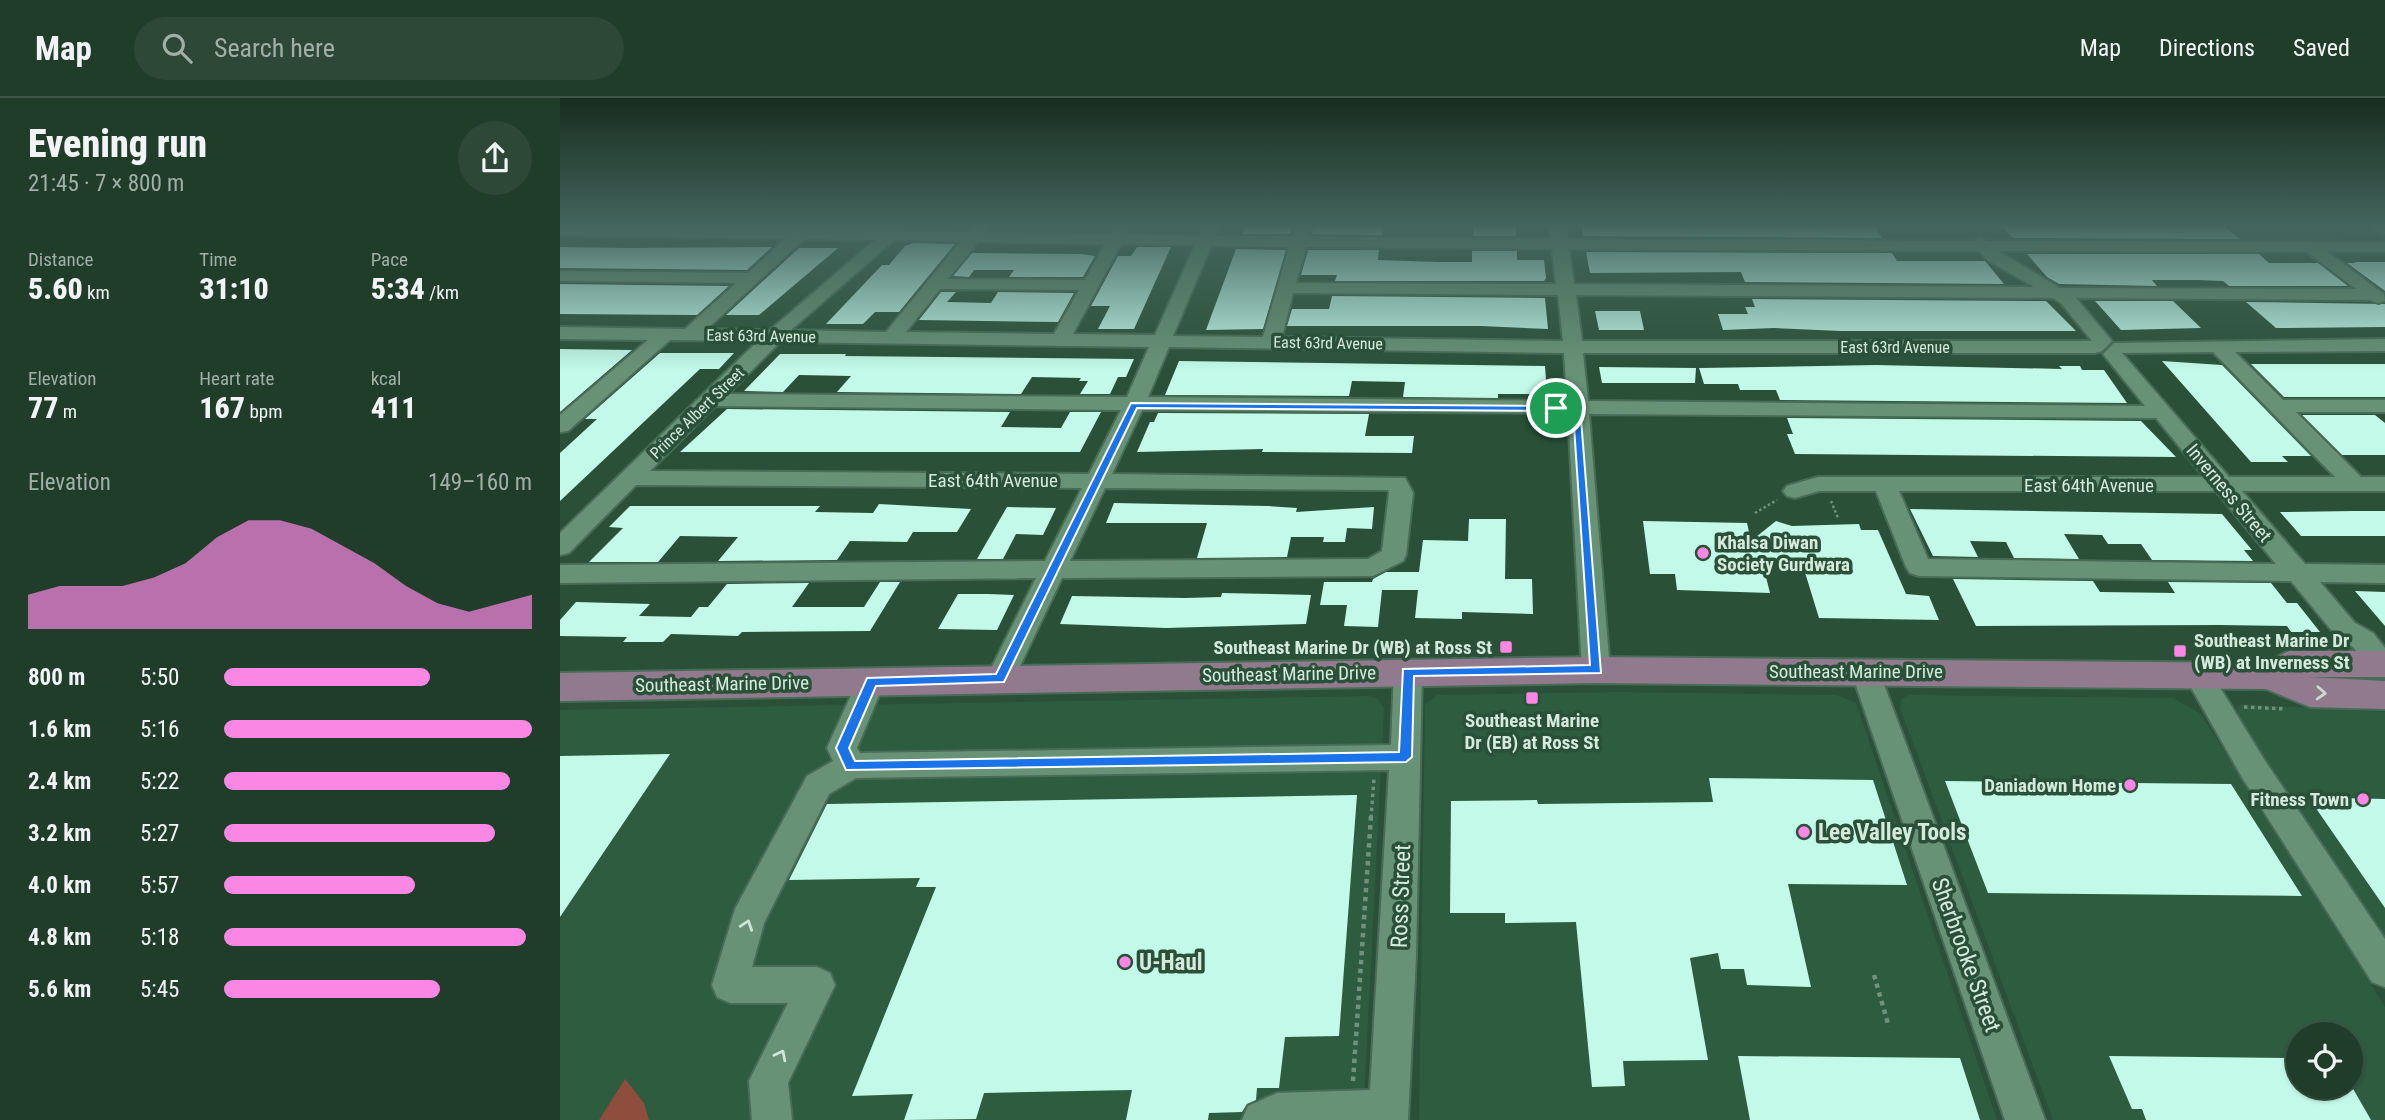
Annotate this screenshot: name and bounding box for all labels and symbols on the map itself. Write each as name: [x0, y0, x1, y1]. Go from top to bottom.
street label: East 63rd Avenue: [706, 326, 816, 346]
street label: East 63rd Avenue: [1273, 333, 1383, 353]
street label: East 63rd Avenue: [1840, 338, 1950, 357]
street label: Prince Albert Street: [646, 363, 748, 463]
pin: [1526, 378, 1586, 438]
street label: Inverness Street: [2181, 439, 2277, 547]
street label: East 64th Avenue: [928, 469, 1058, 492]
street label: East 64th Avenue: [2024, 474, 2154, 497]
place label: Khalsa Diwan Society Gurdwara: [1717, 531, 1850, 576]
marker: Khalsa Diwan Society Gurdwara: [1695, 545, 1711, 561]
place label: Southeast Marine Dr (WB) at Inverness St: [2194, 629, 2350, 674]
place label: Southeast Marine Dr (WB) at Ross St: [1213, 636, 1492, 659]
marker: Southeast Marine Dr (WB) at Ross St: [1498, 639, 1514, 655]
marker: Southeast Marine Dr (WB) at Inverness St: [2172, 643, 2188, 659]
street label: Southeast Marine Drive: [1769, 660, 1943, 683]
street label: Southeast Marine Drive: [1202, 661, 1376, 687]
street label: Southeast Marine Drive: [635, 671, 809, 697]
one-way arrow: [2315, 685, 2326, 700]
marker: Southeast Marine Dr (EB) at Ross St: [1524, 690, 1540, 706]
place label: Southeast Marine Dr (EB) at Ross St: [1465, 709, 1600, 754]
place label: Daniadown Home: [1984, 774, 2116, 797]
marker: Daniadown Home: [2122, 777, 2138, 793]
place label: Fitness Town: [2251, 788, 2349, 811]
marker: Fitness Town: [2355, 791, 2371, 807]
place label: Lee Valley Tools: [1818, 819, 1967, 846]
marker: Lee Valley Tools: [1796, 824, 1812, 840]
street label: Ross Street: [1386, 844, 1416, 948]
street label: Sherbrooke Street: [1926, 874, 2006, 1036]
one-way arrow: [738, 920, 753, 932]
place label: U-Haul: [1139, 949, 1203, 976]
marker: U-Haul: [1117, 954, 1133, 970]
one-way arrow: [773, 1050, 787, 1062]

